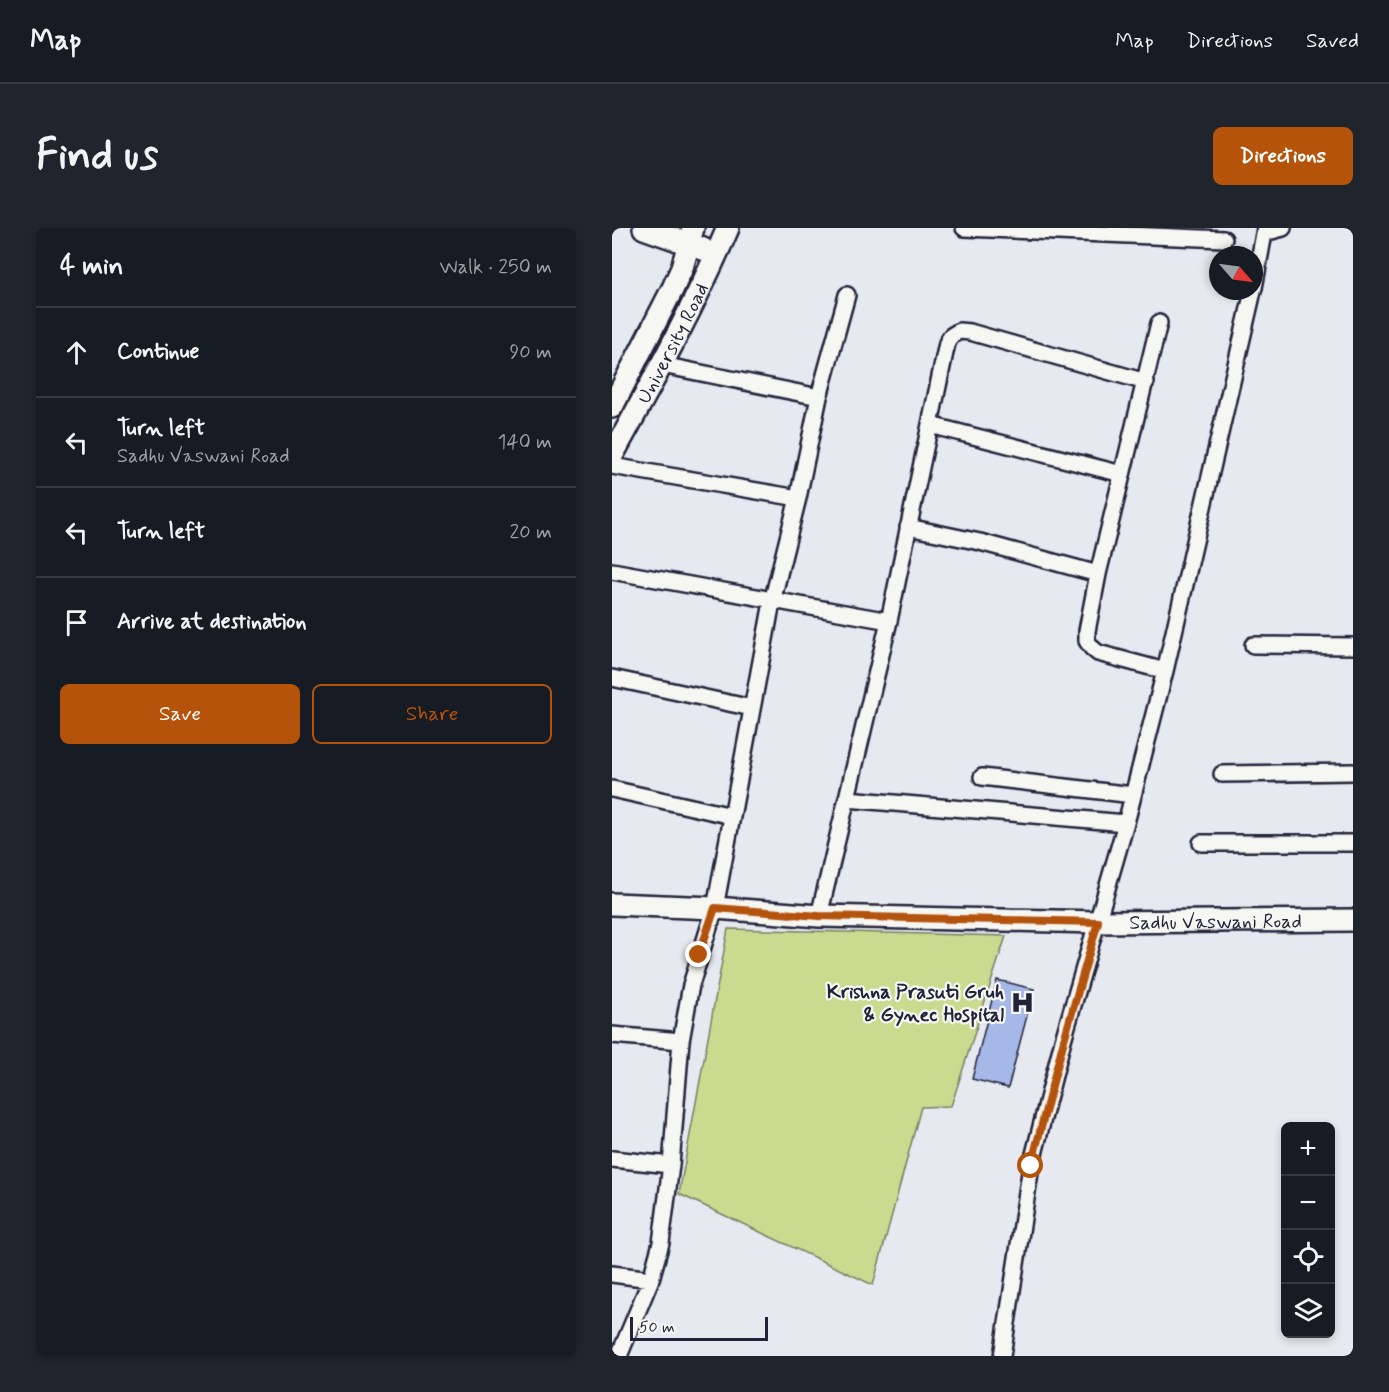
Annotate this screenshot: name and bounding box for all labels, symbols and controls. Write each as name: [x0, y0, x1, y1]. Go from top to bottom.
text: Map: [30, 23, 81, 60]
text: Map: [1115, 27, 1154, 55]
text: Directions: [1187, 27, 1273, 55]
text: Saved: [1306, 27, 1359, 55]
button: Directions: [1213, 127, 1353, 185]
text: Find us: [36, 129, 158, 184]
north arrow: [1209, 246, 1263, 300]
text: 4 min: [60, 250, 123, 284]
text: Walk · 250 m: [440, 254, 552, 281]
street label: University Road: [631, 279, 716, 409]
icon: ahead: [60, 336, 93, 369]
text: Continue: [117, 338, 199, 366]
text: 90 m: [509, 339, 552, 366]
text: Turn left: [117, 415, 205, 443]
icon: left: [60, 426, 93, 459]
text: 140 m: [498, 429, 552, 456]
text: Sadhu Vaswani Road: [117, 443, 290, 470]
icon: left: [60, 516, 93, 549]
text: Turn left: [117, 518, 205, 546]
text: 20 m: [509, 519, 552, 546]
icon: arrive: [60, 606, 93, 639]
text: Arrive at destination: [117, 608, 307, 636]
button: Save: [60, 684, 300, 744]
button: Share: [312, 684, 552, 744]
street label: Sadhu Vaswani Road: [1129, 908, 1302, 937]
route end: [685, 941, 711, 967]
place label: Krishna Prasuti Gruh & Gynec Hospital: [827, 979, 1004, 1029]
hospital icon: Krishna Prasuti Gruh & Gynec Hospital: [1009, 990, 1035, 1016]
map controls: [1281, 1122, 1335, 1338]
button: +: [1281, 1122, 1335, 1176]
route start: [1017, 1152, 1043, 1178]
button: −: [1281, 1176, 1335, 1230]
button: locate: [1281, 1230, 1335, 1284]
button: layers: [1281, 1284, 1335, 1338]
scale bar: [630, 1314, 768, 1342]
text: 50 m: [639, 1317, 675, 1338]

